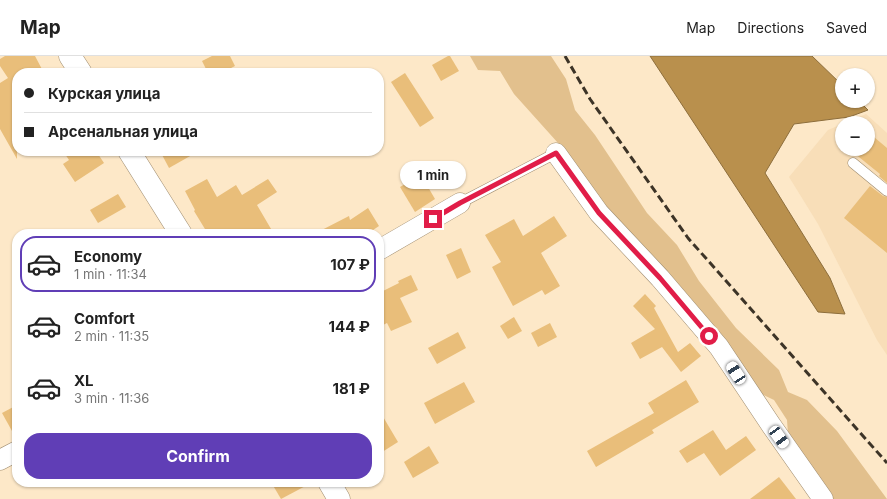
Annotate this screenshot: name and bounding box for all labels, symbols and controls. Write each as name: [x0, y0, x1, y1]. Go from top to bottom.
text: Map: [20, 16, 61, 39]
text: Map: [686, 19, 715, 36]
text: Directions: [737, 19, 804, 36]
text: Saved: [826, 19, 867, 36]
map controls: [835, 68, 875, 156]
button: +: [835, 68, 875, 108]
text: Курская улица: [48, 84, 161, 103]
button: −: [835, 116, 875, 156]
text: Арсенальная улица: [48, 122, 198, 141]
callout: 1 min: [400, 161, 466, 189]
text: 1 min: [417, 167, 449, 183]
route end: [424, 210, 442, 228]
icon: car: [26, 246, 62, 282]
text: Economy: [74, 247, 142, 266]
text: 107 ₽: [330, 255, 370, 274]
text: 1 min · 11:34: [74, 266, 147, 282]
icon: car: [26, 308, 62, 344]
text: Comfort: [74, 309, 135, 328]
text: 144 ₽: [329, 317, 370, 336]
route start: [700, 327, 718, 345]
text: 2 min · 11:35: [74, 328, 149, 344]
car: [724, 360, 748, 386]
icon: car: [26, 370, 62, 406]
text: XL: [74, 371, 94, 390]
text: 181 ₽: [333, 379, 370, 398]
text: 3 min · 11:36: [74, 390, 149, 406]
car: [767, 424, 791, 450]
button: Confirm: [24, 433, 372, 479]

